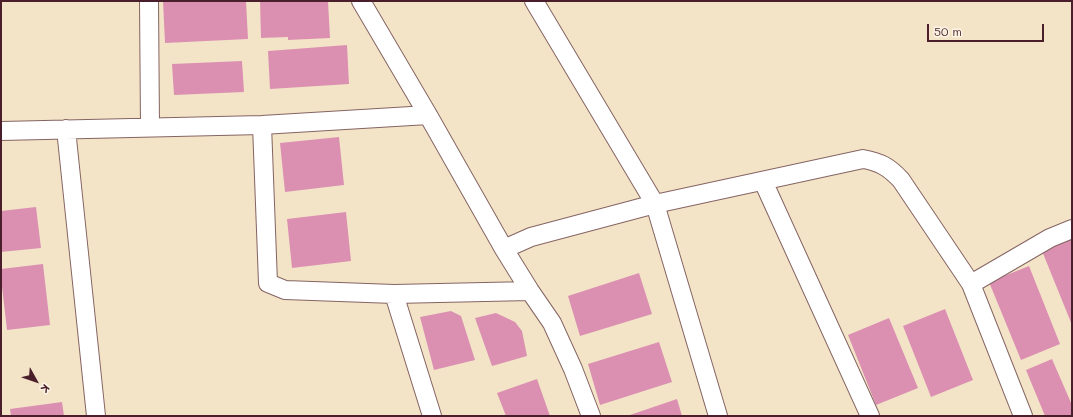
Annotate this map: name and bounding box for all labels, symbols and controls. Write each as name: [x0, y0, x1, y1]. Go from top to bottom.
scale bar: [929, 16, 1046, 42]
text: 50 m: [934, 23, 962, 39]
north arrow: [16, 361, 56, 401]
text: K: [38, 381, 54, 397]

